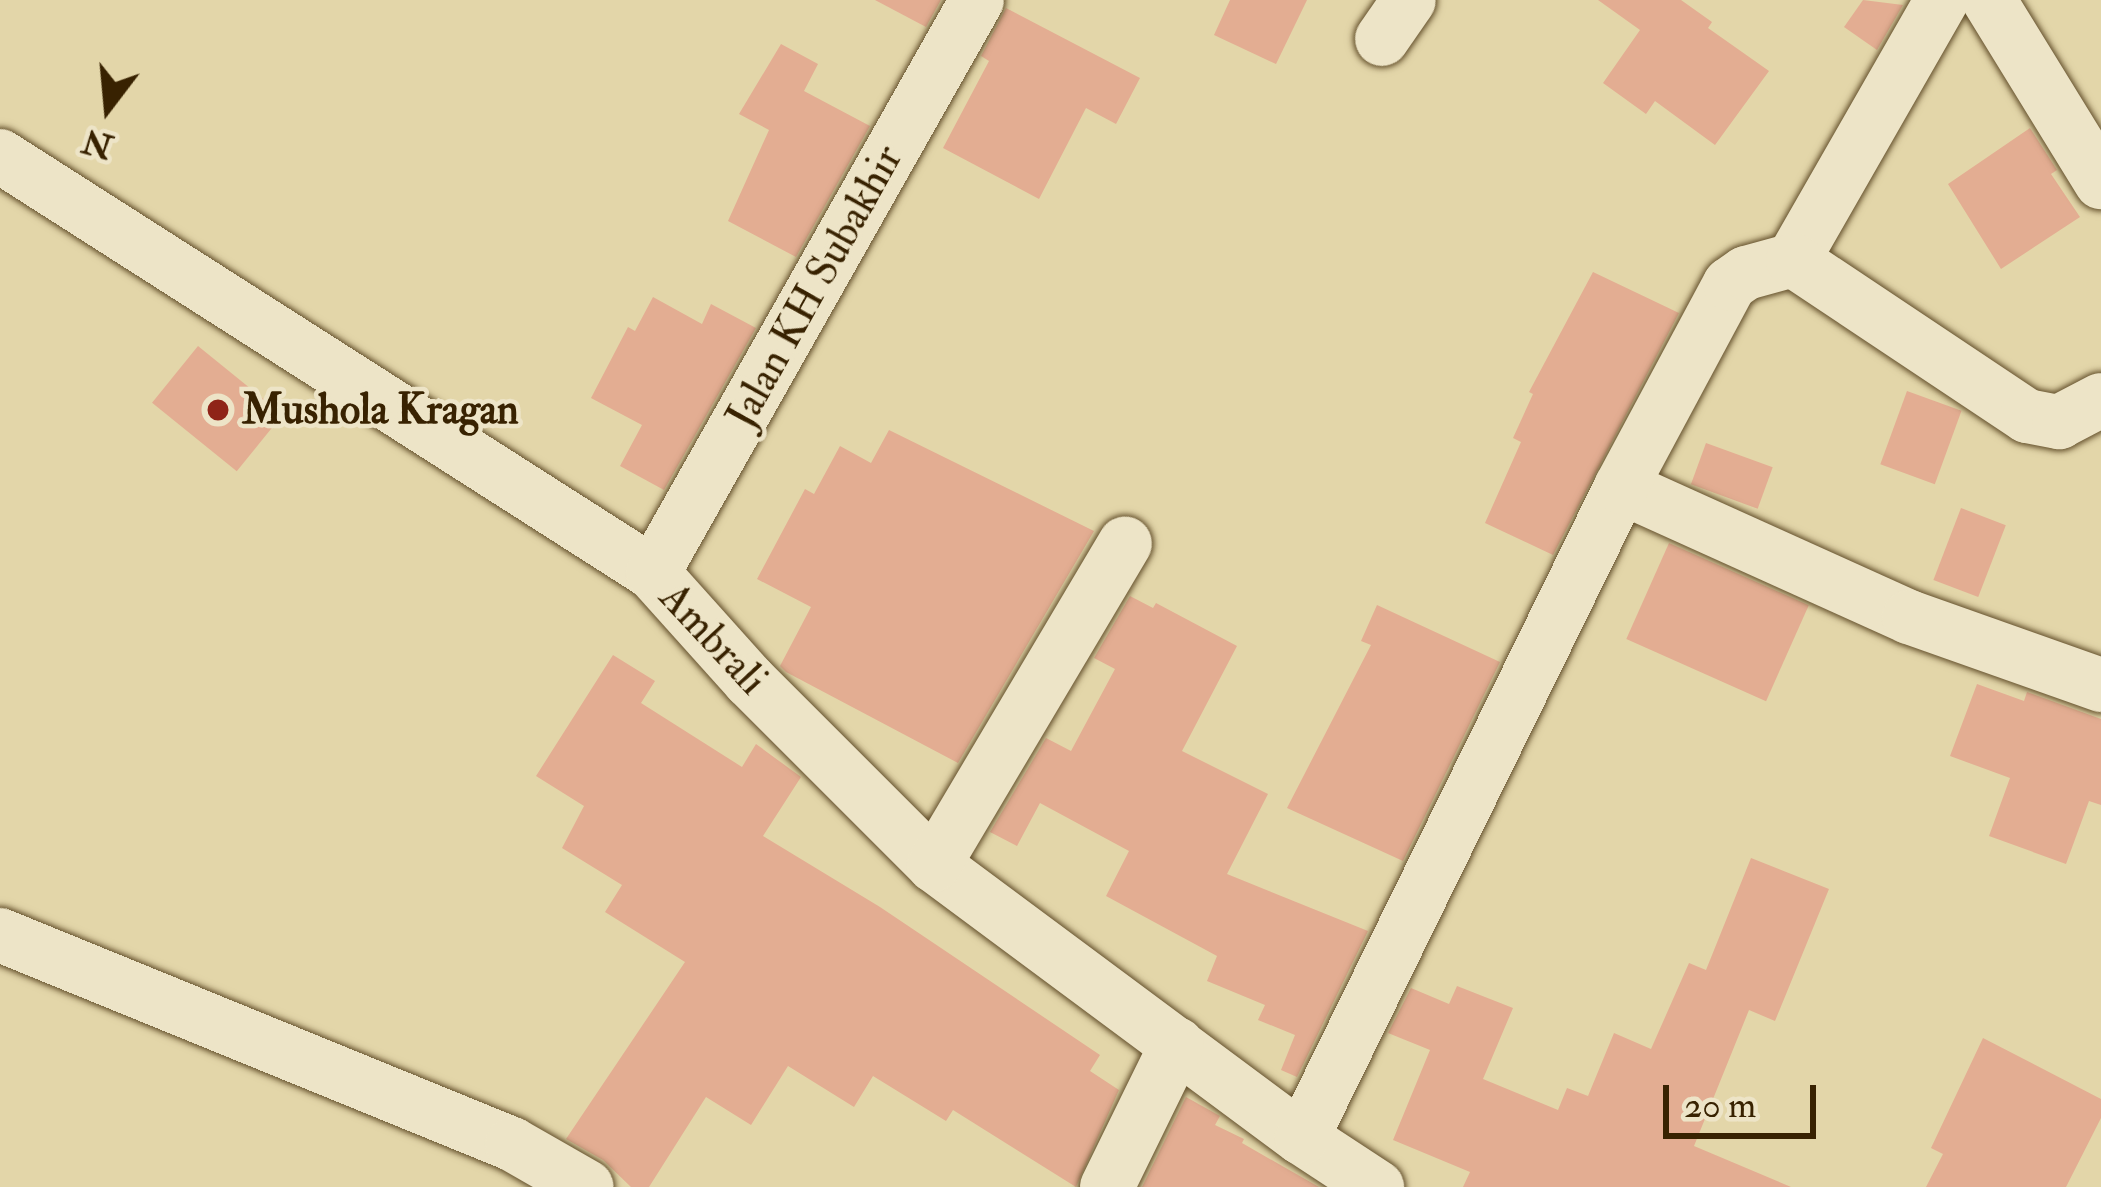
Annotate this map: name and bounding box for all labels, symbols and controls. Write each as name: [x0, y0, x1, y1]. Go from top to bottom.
north arrow: [48, 48, 168, 168]
text: N: [78, 119, 118, 167]
street label: Jalan KH Subakhir: [716, 137, 914, 437]
place label: Mushola Kragan: [242, 385, 519, 435]
marker: Mushola Kragan: [205, 397, 231, 423]
street label: Ambrali: [649, 573, 777, 705]
scale bar: [1669, 1061, 1822, 1135]
text: 20 m: [1684, 1083, 1756, 1128]

